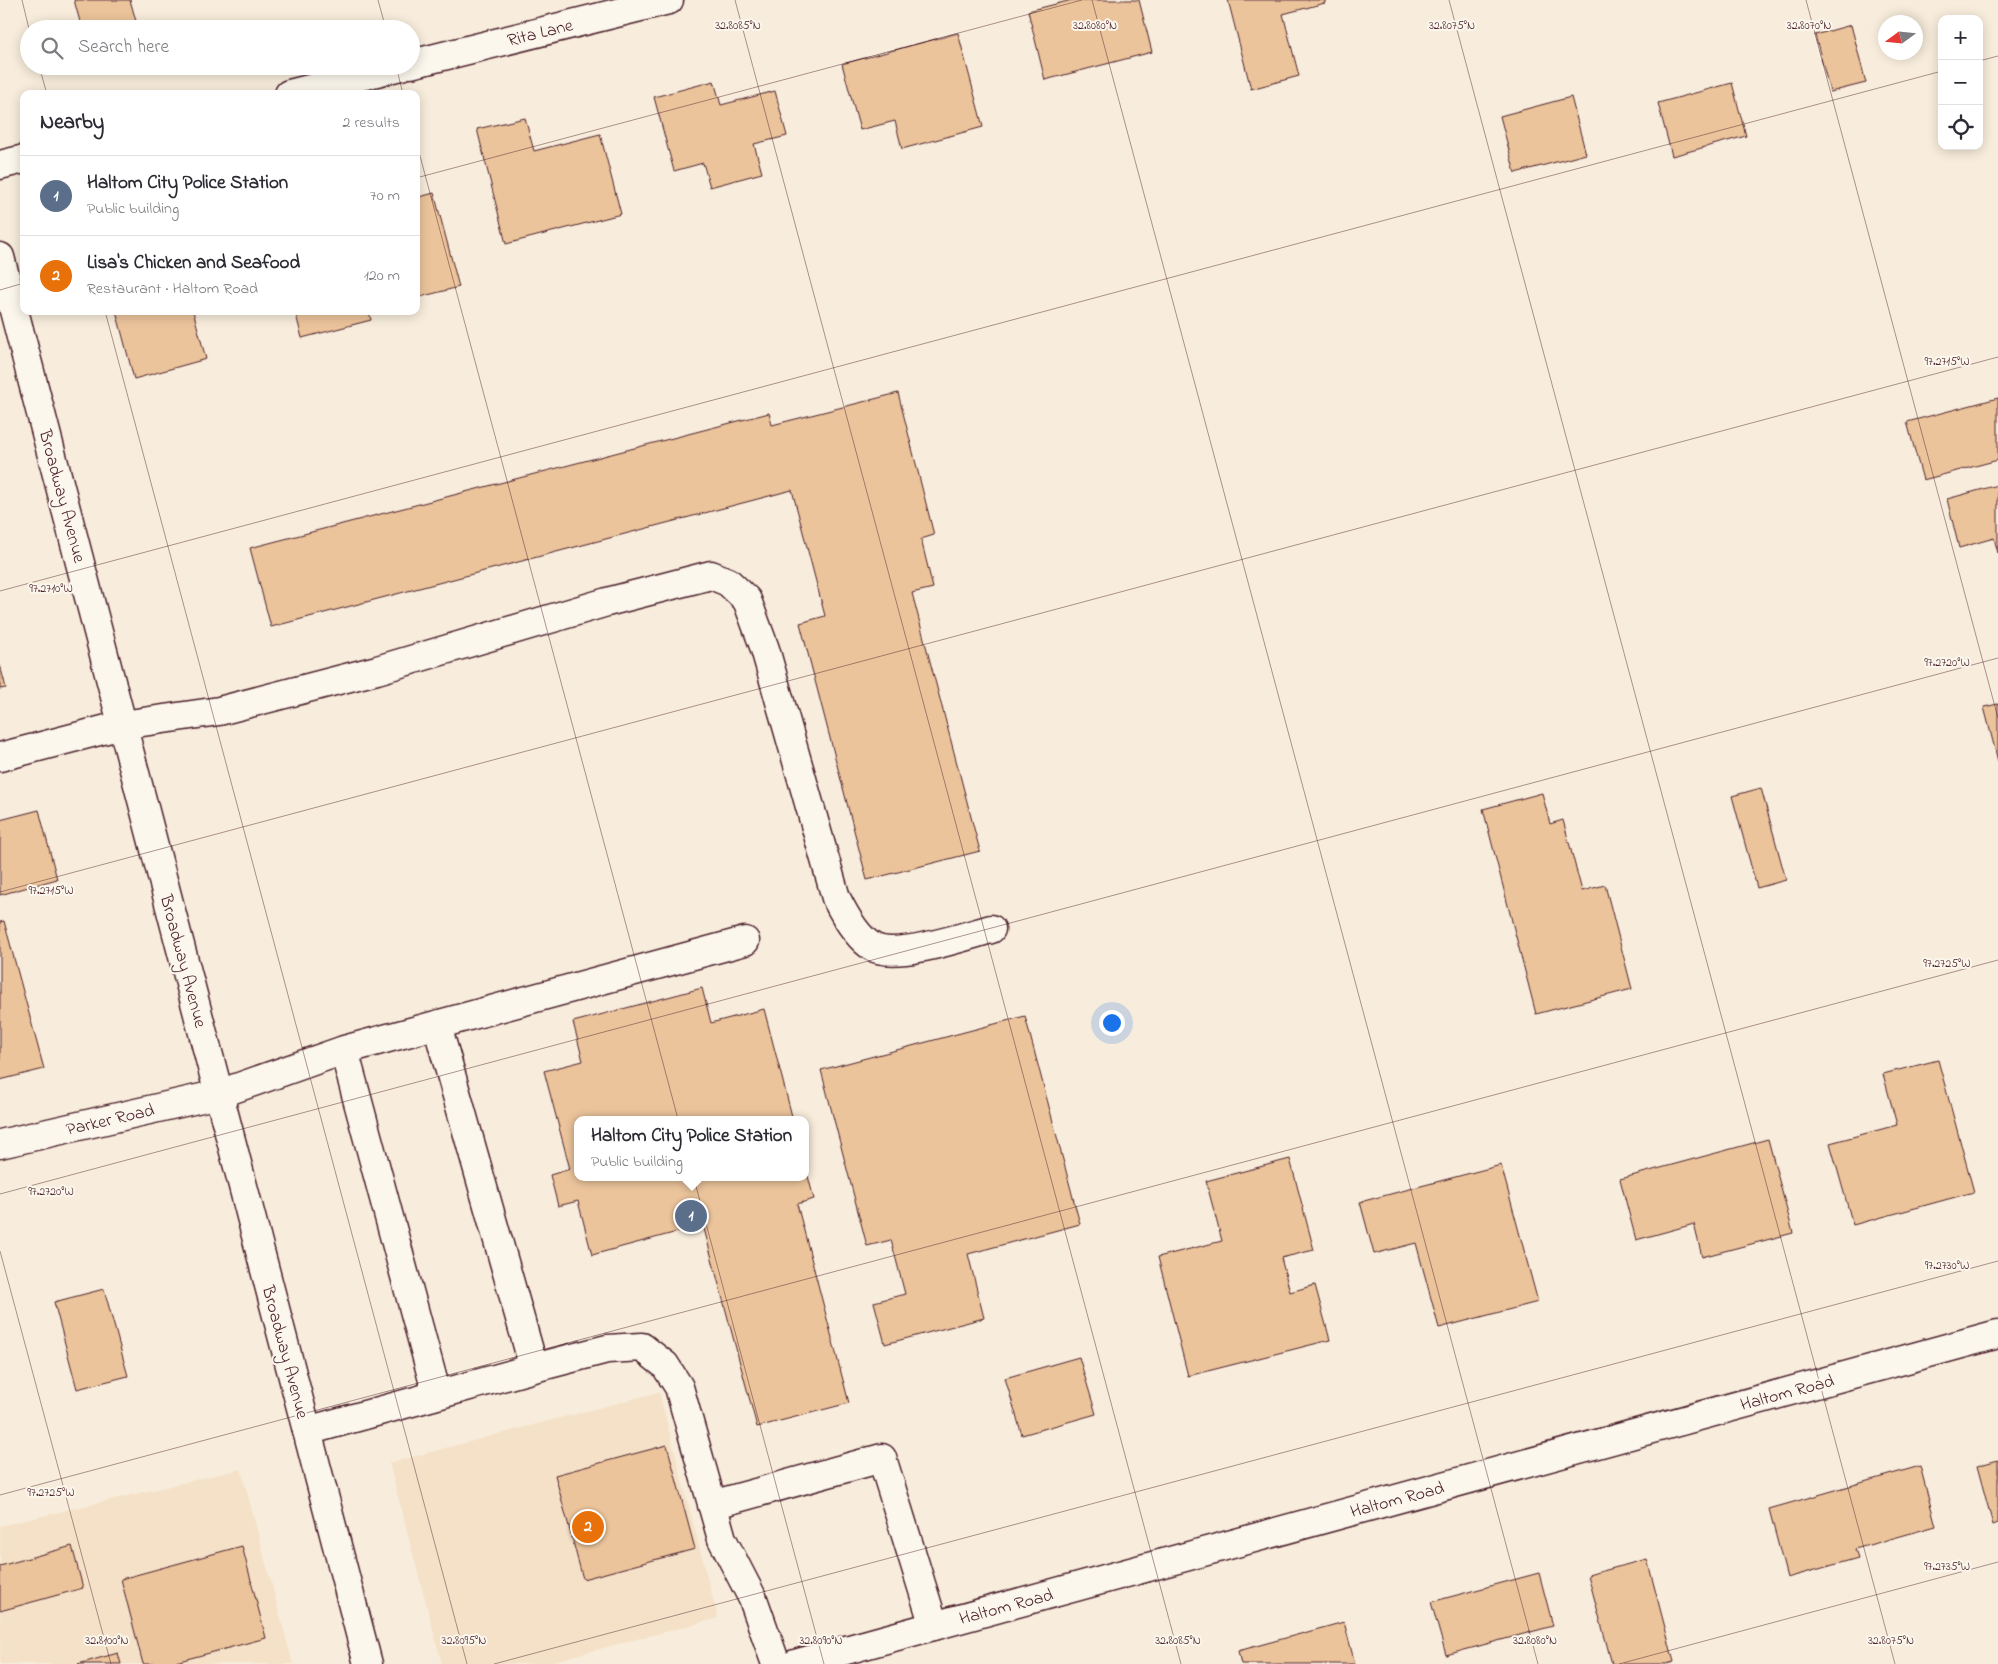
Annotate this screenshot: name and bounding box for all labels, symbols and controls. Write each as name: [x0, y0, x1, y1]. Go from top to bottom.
street label: Rita Lane: [505, 13, 577, 55]
north arrow: [1878, 15, 1923, 60]
map controls: [1938, 15, 1983, 150]
button: +: [1938, 15, 1983, 60]
text: 32.8085°N: [715, 17, 761, 35]
text: 32.8080°N: [1073, 17, 1117, 35]
text: 32.8075°N: [1429, 17, 1475, 35]
text: 32.8070°N: [1787, 17, 1831, 35]
search box: [20, 20, 420, 75]
icon: search: [38, 34, 66, 62]
text: Search here: [78, 34, 169, 61]
button: −: [1938, 60, 1983, 105]
button: locate: [1938, 105, 1983, 150]
text: Nearby: [40, 108, 104, 138]
text: 2 results: [342, 111, 400, 135]
text: Haltom City Police Station: [87, 170, 288, 197]
text: 1: [53, 184, 59, 208]
text: 70 m: [370, 184, 400, 208]
text: Public building: [87, 197, 179, 221]
text: Lisa's Chicken and Seafood: [87, 250, 300, 277]
text: 2: [52, 264, 60, 288]
text: 120 m: [364, 264, 400, 288]
text: Restaurant · Haltom Road: [87, 277, 258, 301]
text: 97.2715°W: [1924, 353, 1970, 371]
street label: Broadway Avenue: [31, 426, 92, 567]
text: 97.2710°W: [29, 580, 73, 598]
text: 97.2720°W: [1924, 654, 1970, 672]
text: 97.2715°W: [28, 882, 74, 900]
street label: Broadway Avenue: [152, 891, 213, 1032]
text: 97.2725°W: [1923, 955, 1971, 973]
your location: [1099, 1010, 1125, 1036]
street label: Parker Road: [64, 1098, 157, 1144]
popup: [574, 1116, 809, 1181]
text: Haltom City Police Station: [591, 1123, 792, 1150]
text: Public building: [591, 1150, 683, 1174]
text: 97.2720°W: [28, 1183, 74, 1201]
pin: 1: [675, 1197, 707, 1235]
text: 97.2730°W: [1925, 1257, 1969, 1275]
street label: Broadway Avenue: [254, 1282, 315, 1423]
street label: Haltom Road: [1738, 1369, 1837, 1419]
street label: Haltom Road: [1348, 1476, 1447, 1526]
text: 97.2725°W: [27, 1484, 75, 1502]
pin: 2: [572, 1508, 604, 1546]
text: 97.2735°W: [1924, 1558, 1970, 1576]
street label: Haltom Road: [957, 1583, 1056, 1633]
text: 32.8100°N: [85, 1632, 129, 1650]
text: 32.8095°N: [442, 1632, 486, 1650]
text: 32.8090°N: [799, 1632, 843, 1650]
text: 32.8085°N: [1155, 1632, 1201, 1650]
text: 32.8080°N: [1513, 1632, 1557, 1650]
text: 32.8075°N: [1868, 1632, 1914, 1650]

